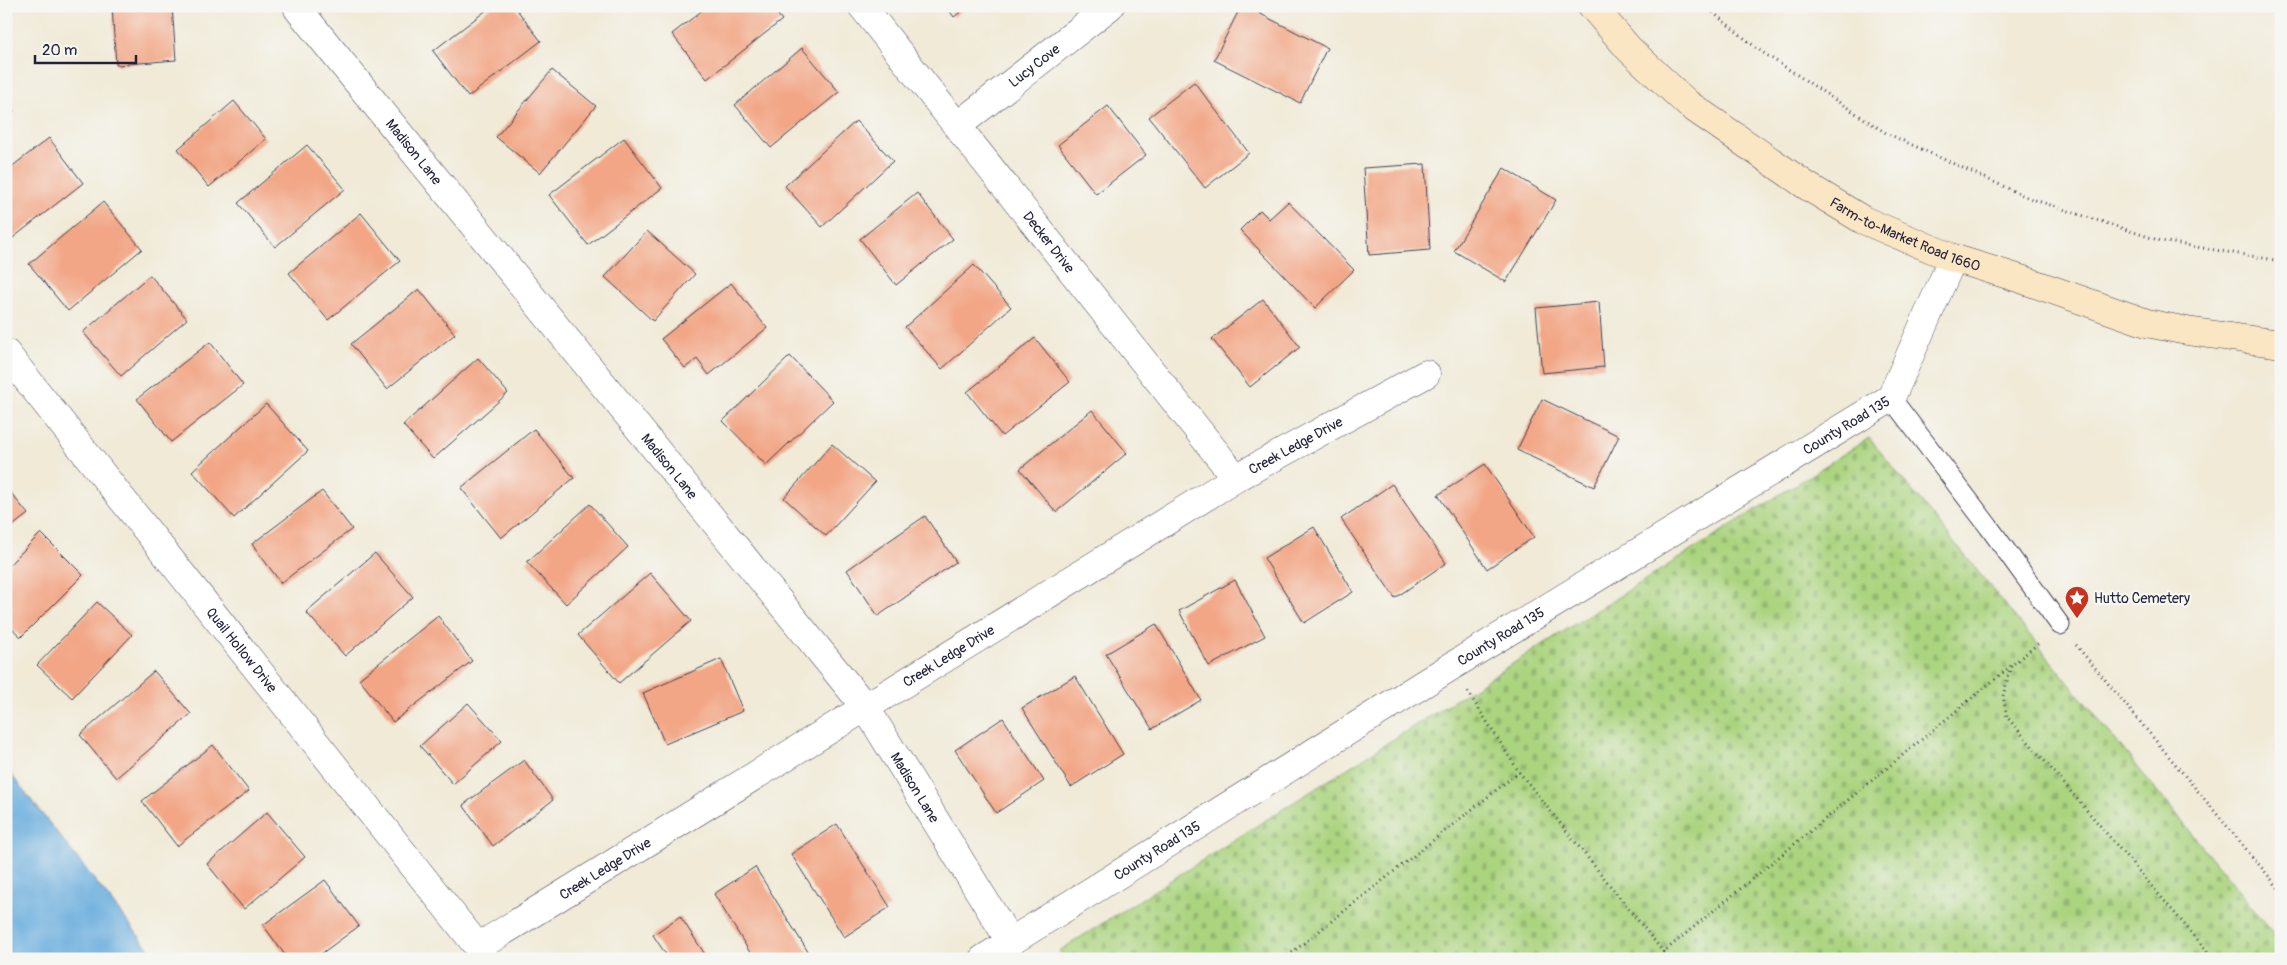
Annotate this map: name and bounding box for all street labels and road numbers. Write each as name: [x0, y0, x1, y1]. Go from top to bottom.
street label: Lucy Cove: [1005, 40, 1063, 91]
street label: Madison Lane: [382, 116, 446, 188]
street label: Farm-to-Market Road 1660: [1827, 194, 1983, 275]
street label: Decker Drive: [1019, 208, 1078, 276]
street label: County Road 135: [1800, 392, 1893, 458]
street label: Creek Ledge Drive: [1246, 413, 1346, 478]
street label: Madison Lane: [638, 430, 701, 502]
street label: County Road 135: [1454, 603, 1547, 669]
street label: Quail Hollow Drive: [203, 604, 281, 696]
street label: Creek Ledge Drive: [900, 621, 998, 691]
street label: Madison Lane: [887, 749, 943, 826]
street label: County Road 135: [1111, 817, 1203, 884]
street label: Creek Ledge Drive: [556, 834, 654, 903]

